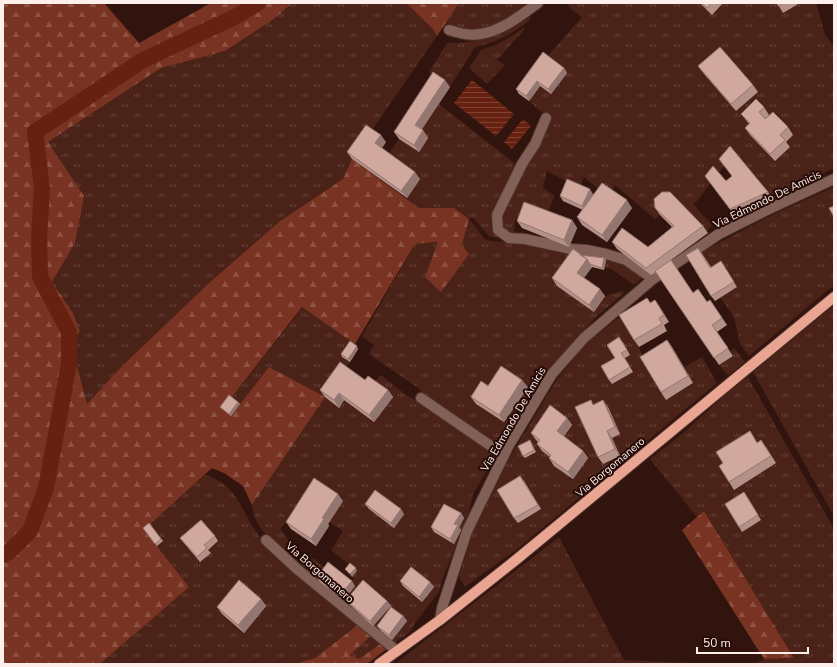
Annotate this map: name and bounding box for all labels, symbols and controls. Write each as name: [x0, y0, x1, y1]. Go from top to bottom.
street label: Via Edmondo De Amicis: [710, 167, 824, 233]
street label: Via Edmondo De Amicis: [477, 364, 550, 475]
street label: Via Borgomanero: [572, 434, 648, 501]
street label: Via Borgomanero: [282, 538, 357, 606]
scale bar: [697, 629, 808, 655]
text: 50 m: [703, 635, 731, 651]

